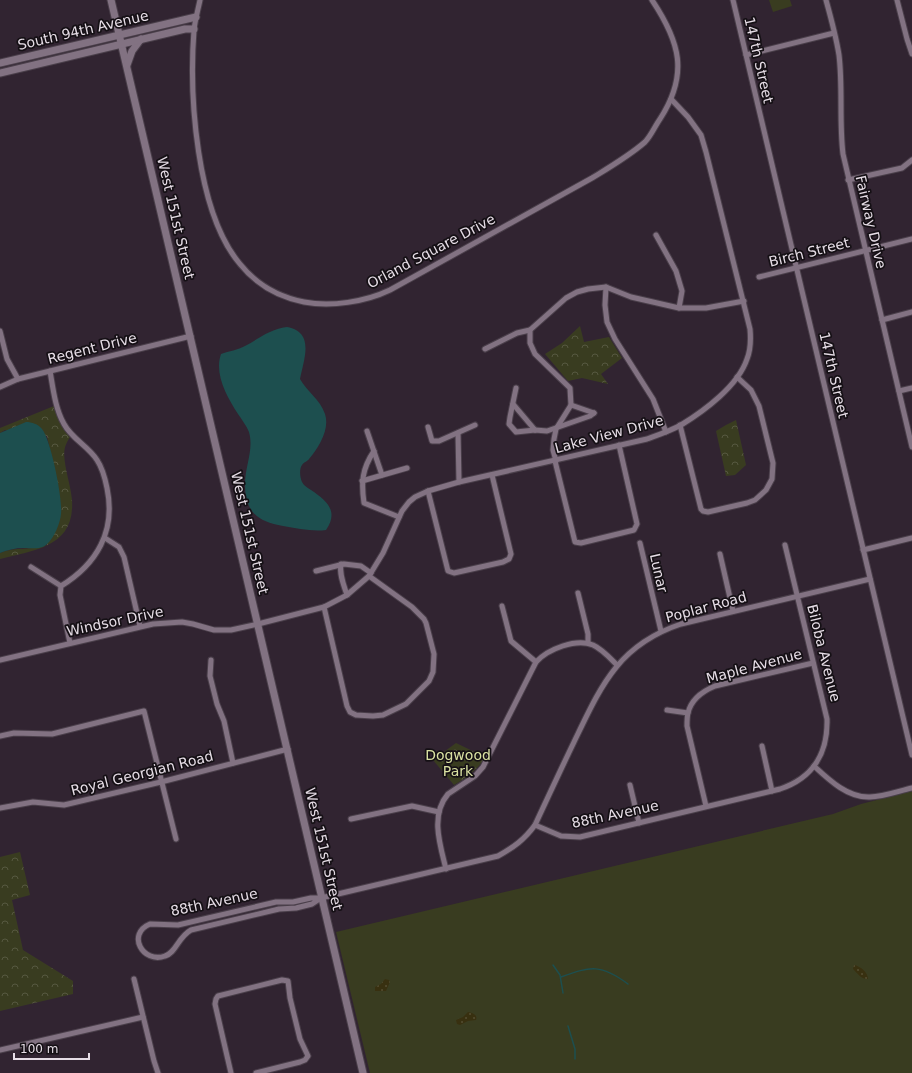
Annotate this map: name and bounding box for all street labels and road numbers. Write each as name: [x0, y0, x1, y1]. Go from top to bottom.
street label: South 94th Avenue: [16, 7, 150, 53]
street label: 147th Street: [741, 15, 777, 105]
street label: West 151st Street: [154, 155, 198, 281]
street label: Fairway Drive: [853, 174, 889, 270]
street label: Orland Square Drive: [364, 210, 498, 292]
street label: Birch Street: [767, 234, 851, 270]
street label: Regent Drive: [46, 329, 138, 367]
street label: 147th Street: [816, 330, 852, 420]
street label: Lake View Drive: [553, 412, 665, 456]
street label: West 151st Street: [228, 470, 272, 596]
street label: Lunar: [647, 552, 671, 594]
street label: Poplar Road: [664, 589, 748, 625]
street label: Windsor Drive: [65, 603, 165, 639]
street label: Biloba Avenue: [804, 603, 844, 703]
street label: Maple Avenue: [704, 646, 804, 686]
street label: Royal Georgian Road: [69, 748, 215, 798]
street label: West 151st Street: [302, 786, 346, 912]
street label: 88th Avenue: [570, 797, 660, 831]
street label: 88th Avenue: [169, 885, 259, 919]

